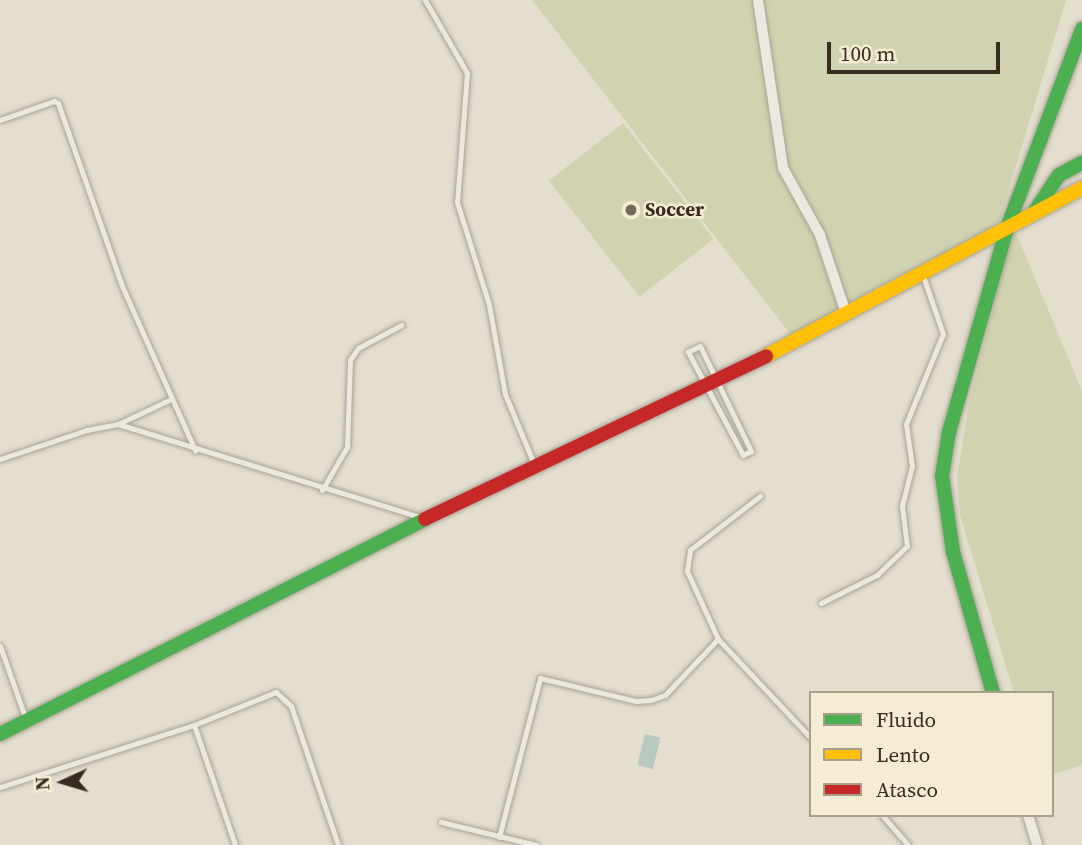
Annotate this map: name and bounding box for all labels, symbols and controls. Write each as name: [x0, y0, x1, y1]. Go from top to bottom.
scale bar: [830, 28, 1003, 72]
text: 100 m: [840, 39, 895, 68]
place label: Soccer: [645, 199, 704, 221]
marker: Soccer: [623, 202, 639, 218]
legend: [809, 691, 1054, 817]
text: Fluido: [876, 705, 936, 734]
text: Lento: [876, 740, 930, 769]
north arrow: [28, 747, 98, 817]
text: Atasco: [876, 775, 938, 804]
text: N: [29, 776, 56, 791]

